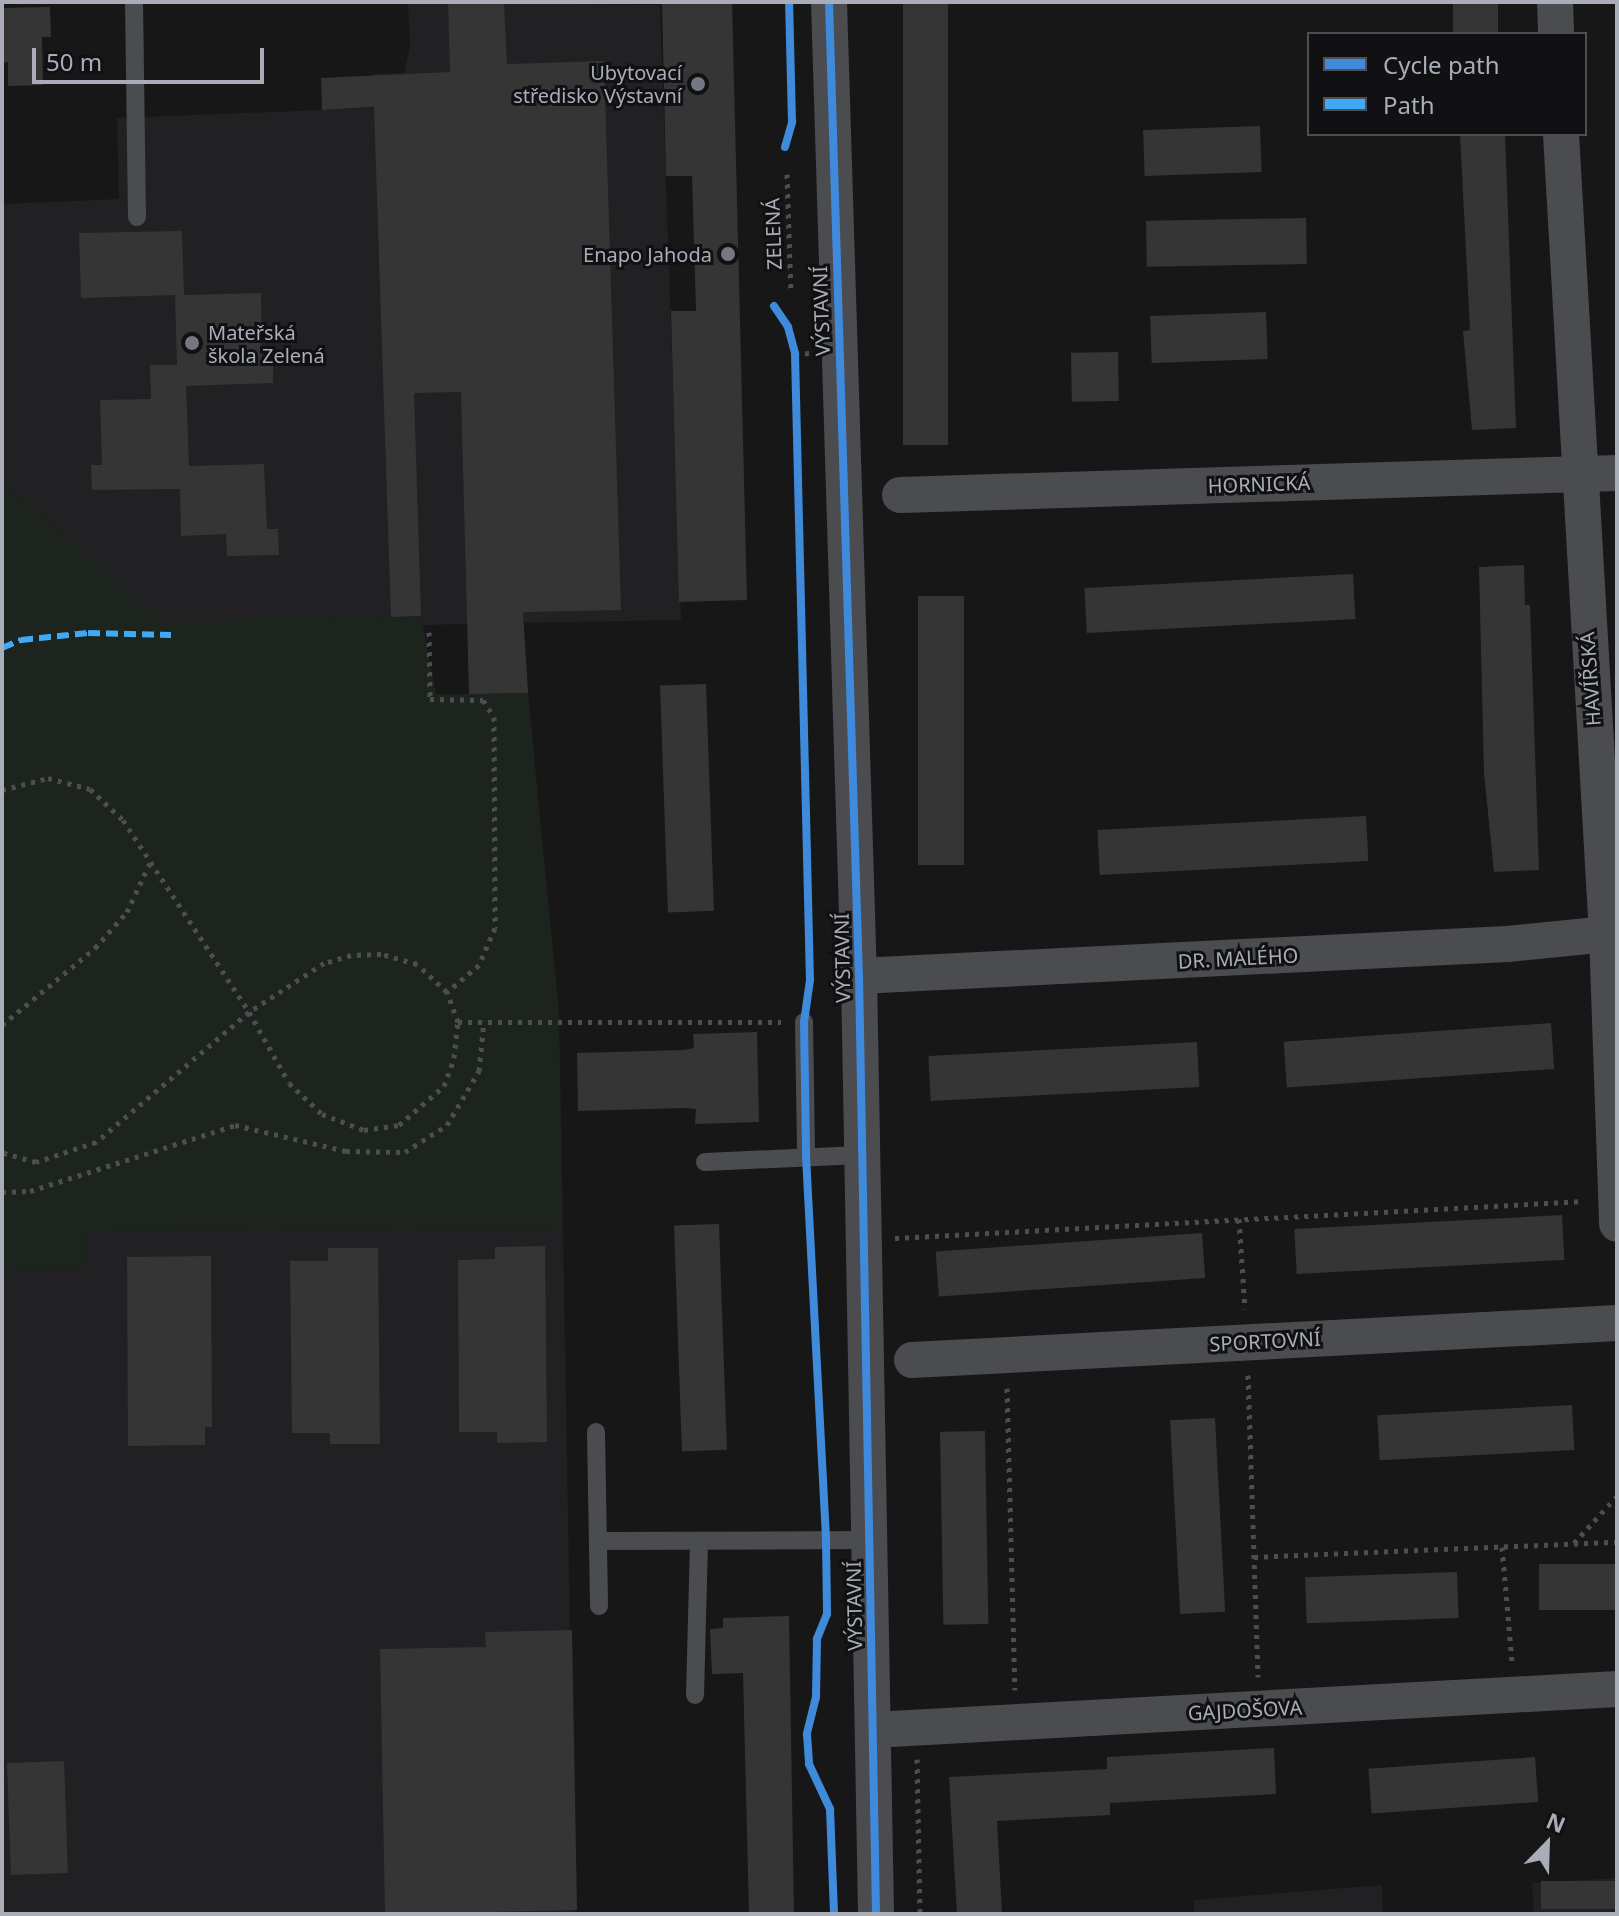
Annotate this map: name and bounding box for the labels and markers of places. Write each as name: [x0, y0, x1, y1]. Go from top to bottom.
place label: Ubytovací středisko Výstavní: [513, 60, 682, 107]
marker: Ubytovací středisko Výstavní: [689, 75, 707, 93]
place label: Enapo Jahoda: [583, 242, 712, 266]
marker: Enapo Jahoda: [719, 245, 737, 263]
place label: Mateřská škola Zelená: [208, 320, 325, 367]
marker: Mateřská škola Zelená: [183, 334, 201, 352]

